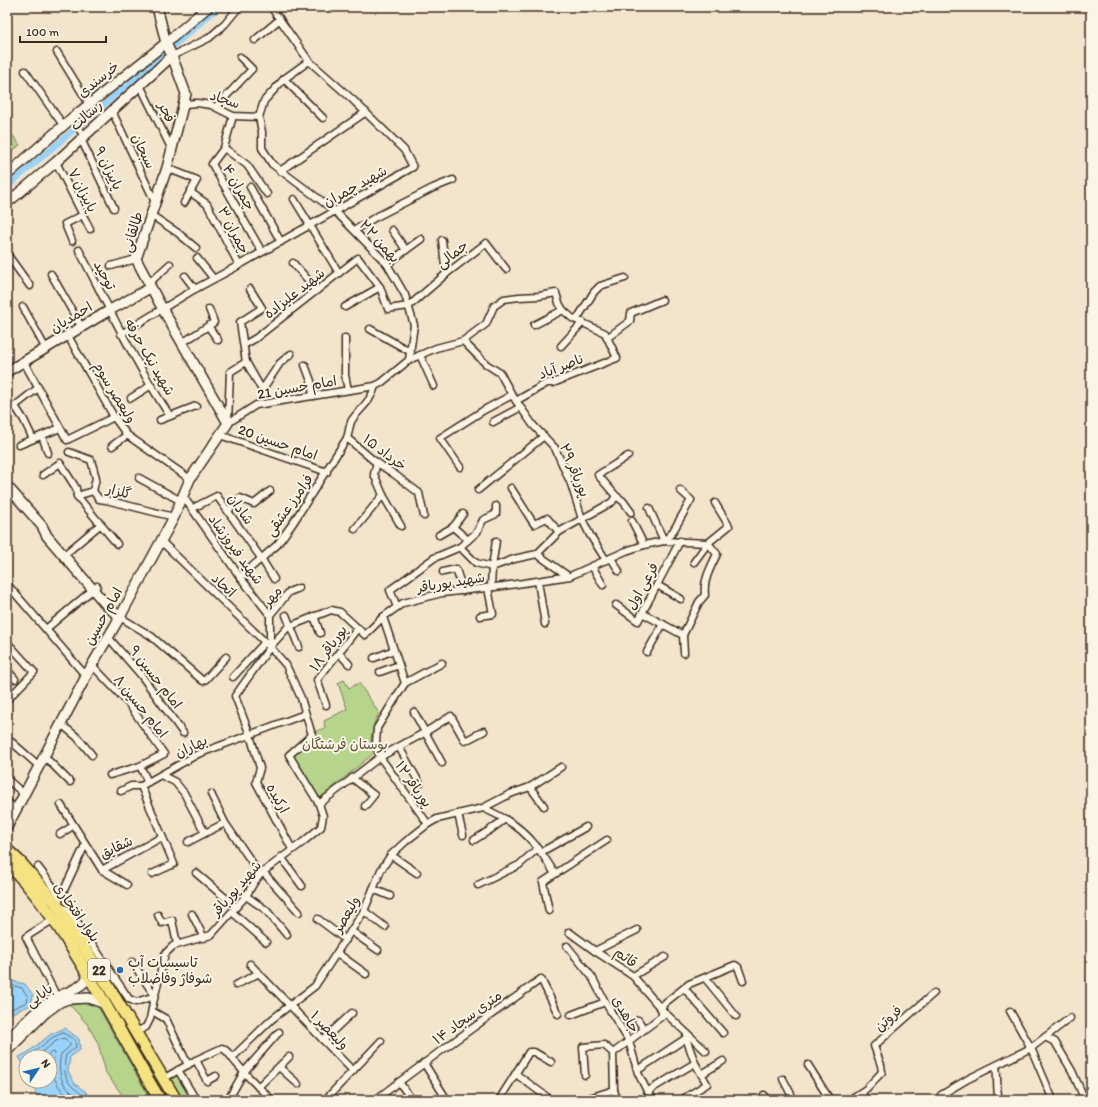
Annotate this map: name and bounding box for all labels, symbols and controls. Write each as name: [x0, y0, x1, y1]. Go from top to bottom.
scale bar: [20, 18, 106, 44]
text: 100 m: [26, 25, 59, 39]
street label: خرسندی: [74, 58, 122, 101]
street label: سجاد: [208, 87, 242, 112]
street label: رسالت: [67, 96, 106, 134]
street label: فجر: [154, 98, 179, 125]
street label: سبحان: [128, 131, 159, 172]
street label: پاییزان ۹: [90, 144, 126, 193]
street label: چمران ۴: [218, 161, 258, 214]
street label: شهید چمران: [321, 162, 390, 212]
street label: پاییزان ۷: [63, 165, 101, 216]
street label: چمران ۳: [213, 204, 253, 257]
street label: طالقانی: [118, 210, 147, 255]
street label: ۲۲ بهمن: [356, 216, 403, 266]
street label: جمالی: [433, 237, 472, 272]
street label: توحید: [90, 258, 120, 294]
street label: شهید علیزاده: [260, 264, 328, 322]
street label: احمدیان: [47, 298, 95, 337]
street label: شهید نیک حرفه: [121, 316, 178, 399]
street label: ناصر آباد: [536, 350, 586, 383]
street label: ولیعصر سوم: [87, 358, 140, 428]
street label: امام حسین 21: [256, 372, 339, 405]
street label: امام حسین 20: [235, 421, 320, 466]
street label: ۱۵ خرداد: [360, 431, 410, 474]
street label: پورباقر ۲۹: [555, 441, 593, 500]
street label: فرامرز عشقی: [262, 471, 317, 540]
street label: گلزار: [104, 480, 133, 503]
street label: شادان: [224, 491, 257, 528]
street label: شهید فیروزشاد: [204, 511, 267, 588]
street label: فرعی اول: [623, 560, 662, 613]
street label: شهید پورباقر: [415, 569, 486, 597]
street label: اتحاد: [208, 570, 239, 601]
street label: مهر: [258, 583, 286, 611]
street label: امام حسین: [81, 584, 128, 649]
street label: پورباقر ۱۸: [306, 622, 352, 675]
street label: امام حسین ۹: [124, 642, 186, 713]
street label: امام حسین ۸: [108, 671, 171, 743]
street label: بهاران: [172, 732, 210, 761]
park label: بوستان فرشتگان: [302, 736, 388, 753]
street label: پورباقر ۱۲: [391, 758, 436, 811]
street label: ارکیده: [263, 780, 293, 816]
street label: شقایق: [97, 832, 135, 863]
street label: شهید پورباقر: [207, 857, 266, 921]
street label: بلوار افتخاری: [50, 879, 103, 946]
street label: ولیعصر: [329, 893, 364, 936]
street label: قائم: [610, 943, 641, 973]
place label: تاسیسات آب شوفاژ وفاضلاب: [128, 954, 212, 987]
road number: 22: [88, 959, 110, 981]
marker: تاسیسات آب شوفاژ وفاضلاب: [115, 965, 125, 975]
street label: بابایی: [22, 980, 56, 1011]
street label: ۱۴ متری سجاد: [429, 987, 505, 1048]
street label: جاهدی: [608, 993, 643, 1036]
street label: فروتن: [871, 1002, 906, 1035]
street label: ولیعصر ۱: [307, 1007, 352, 1053]
north arrow: [18, 1049, 58, 1089]
text: N: [38, 1057, 53, 1070]

